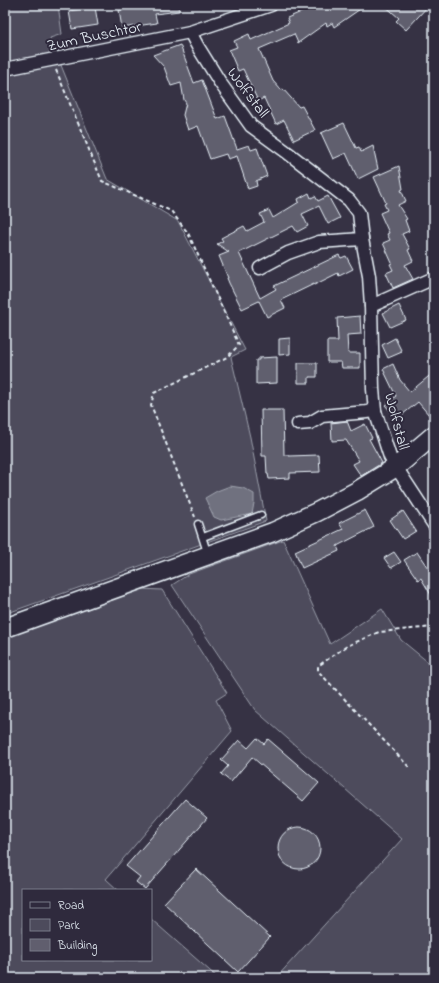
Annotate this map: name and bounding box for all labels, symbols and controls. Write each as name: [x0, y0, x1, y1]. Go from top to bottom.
street label: Zum Buschtor: [45, 15, 144, 59]
street label: Wolfstall: [220, 63, 275, 124]
street label: Wolfstall: [377, 390, 415, 453]
legend: [22, 889, 152, 961]
text: Road: [58, 897, 84, 915]
text: Park: [58, 917, 80, 935]
text: Building: [57, 937, 97, 956]

